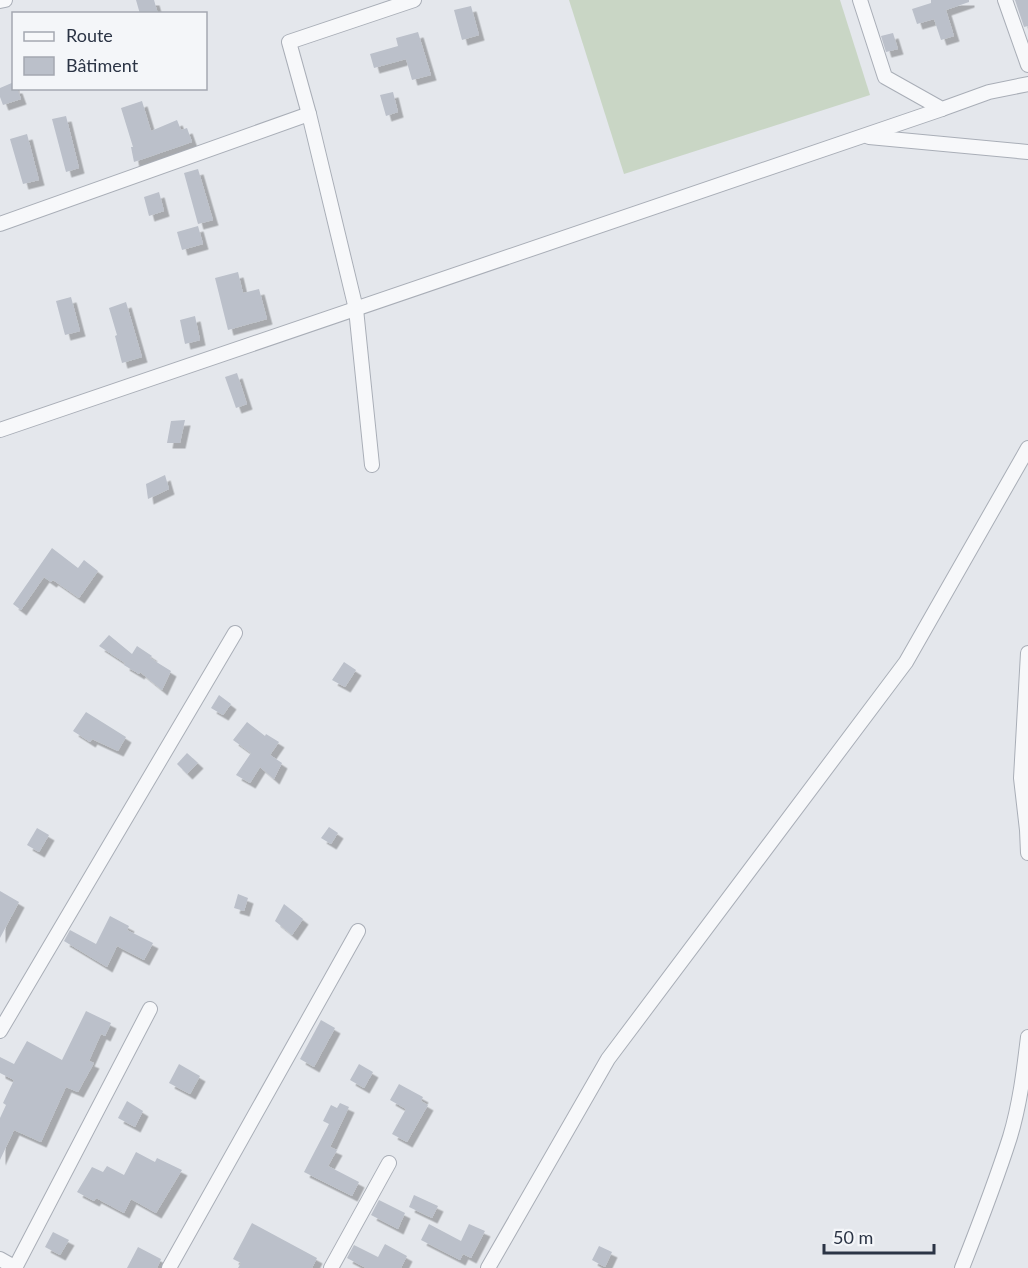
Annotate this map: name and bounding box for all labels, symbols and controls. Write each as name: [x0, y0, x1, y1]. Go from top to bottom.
legend: [12, 12, 207, 90]
text: Route: [66, 24, 113, 46]
text: Bâtiment: [66, 54, 139, 76]
scale bar: [824, 1217, 934, 1255]
text: 50 m: [833, 1226, 873, 1248]

